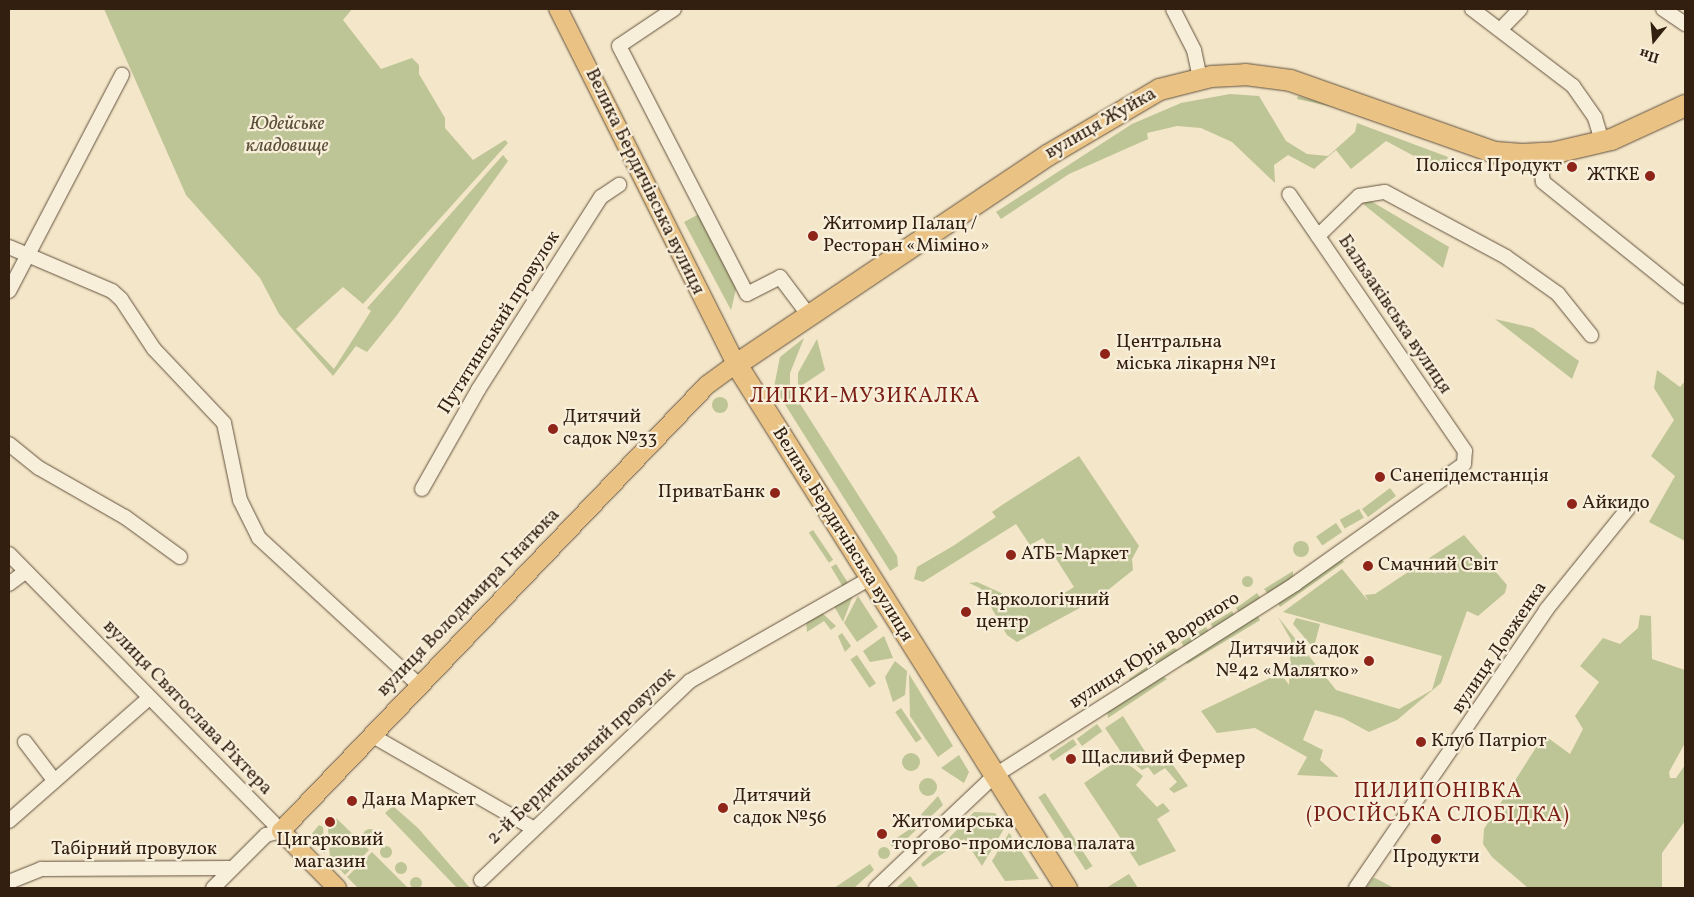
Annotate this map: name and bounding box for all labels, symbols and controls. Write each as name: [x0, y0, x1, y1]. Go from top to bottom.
north arrow: [1629, 15, 1679, 65]
text: Пн: [1637, 43, 1662, 67]
street label: Велика Бердичівська вулиця: [579, 65, 709, 299]
street label: вулиця Жуйка: [1041, 83, 1161, 165]
park label: Юдейське кладовище: [246, 114, 328, 158]
place label: Полісся Продукт: [1415, 156, 1562, 178]
marker: Полісся Продукт: [1566, 161, 1578, 173]
place label: ЖТКЕ: [1587, 165, 1640, 187]
marker: ЖТКЕ: [1644, 170, 1656, 182]
place label: Житомир Палац / Ресторан «Міміно»: [823, 214, 990, 258]
street label: Путятинський провулок: [434, 227, 566, 419]
marker: Житомир Палац / Ресторан «Міміно»: [807, 230, 819, 242]
street label: Бальзаківська вулиця: [1332, 231, 1456, 399]
place label: Центральна міська лікарня №1: [1116, 332, 1277, 376]
marker: Центральна міська лікарня №1: [1098, 347, 1112, 361]
district label: ЛИПКИ-МУЗИКАЛКА: [748, 384, 982, 410]
place label: Дитячий садок №33: [563, 407, 657, 451]
marker: Дитячий садок №33: [547, 423, 559, 435]
street label: Велика Бердичівська вулиця: [766, 423, 918, 647]
place label: Санепідемстанція: [1390, 466, 1549, 488]
marker: Санепідемстанція: [1374, 471, 1386, 483]
place label: ПриватБанк: [658, 482, 765, 504]
marker: ПриватБанк: [769, 487, 781, 499]
place label: Айкидо: [1582, 493, 1650, 515]
marker: Айкидо: [1566, 498, 1578, 510]
street label: вулиця Володимира Гнатюка: [373, 504, 565, 702]
place label: АТБ-Маркет: [1021, 544, 1129, 566]
marker: АТБ-Маркет: [1005, 549, 1017, 561]
place label: Смачний Світ: [1378, 555, 1498, 577]
marker: Смачний Світ: [1362, 560, 1374, 572]
street label: вулиця Довженка: [1447, 578, 1553, 718]
street label: вулиця Юрія Вороного: [1066, 587, 1244, 715]
place label: Наркологічний центр: [976, 590, 1110, 634]
marker: Наркологічний центр: [960, 606, 972, 618]
street label: вулиця Святослава Ріхтера: [97, 616, 277, 800]
place label: Дитячий садок №42 «Малятко»: [1215, 639, 1359, 683]
marker: Дитячий садок №42 «Малятко»: [1363, 655, 1375, 667]
street label: 2-й Бердичівський провулок: [483, 664, 681, 850]
place label: Клуб Патріот: [1431, 731, 1547, 753]
marker: Клуб Патріот: [1415, 736, 1427, 748]
place label: Щасливий Фермер: [1081, 748, 1245, 770]
marker: Щасливий Фермер: [1065, 753, 1077, 765]
district label: ПИЛИПОНІВКА (РОСІЙСЬКА СЛОБІДКА): [1304, 779, 1572, 829]
place label: Дитячий садок №56: [733, 786, 827, 830]
place label: Дана Маркет: [362, 790, 476, 812]
marker: Дана Маркет: [346, 795, 358, 807]
marker: Дитячий садок №56: [717, 802, 729, 814]
place label: Житомирська торгово-промислова палата: [892, 812, 1135, 856]
marker: Цигарковий магазин: [324, 816, 336, 828]
marker: Житомирська торгово-промислова палата: [876, 828, 888, 840]
place label: Цигарковий магазин: [276, 830, 384, 874]
marker: Продукти: [1430, 833, 1442, 845]
street label: Табірний провулок: [51, 839, 217, 861]
place label: Продукти: [1392, 847, 1480, 869]

